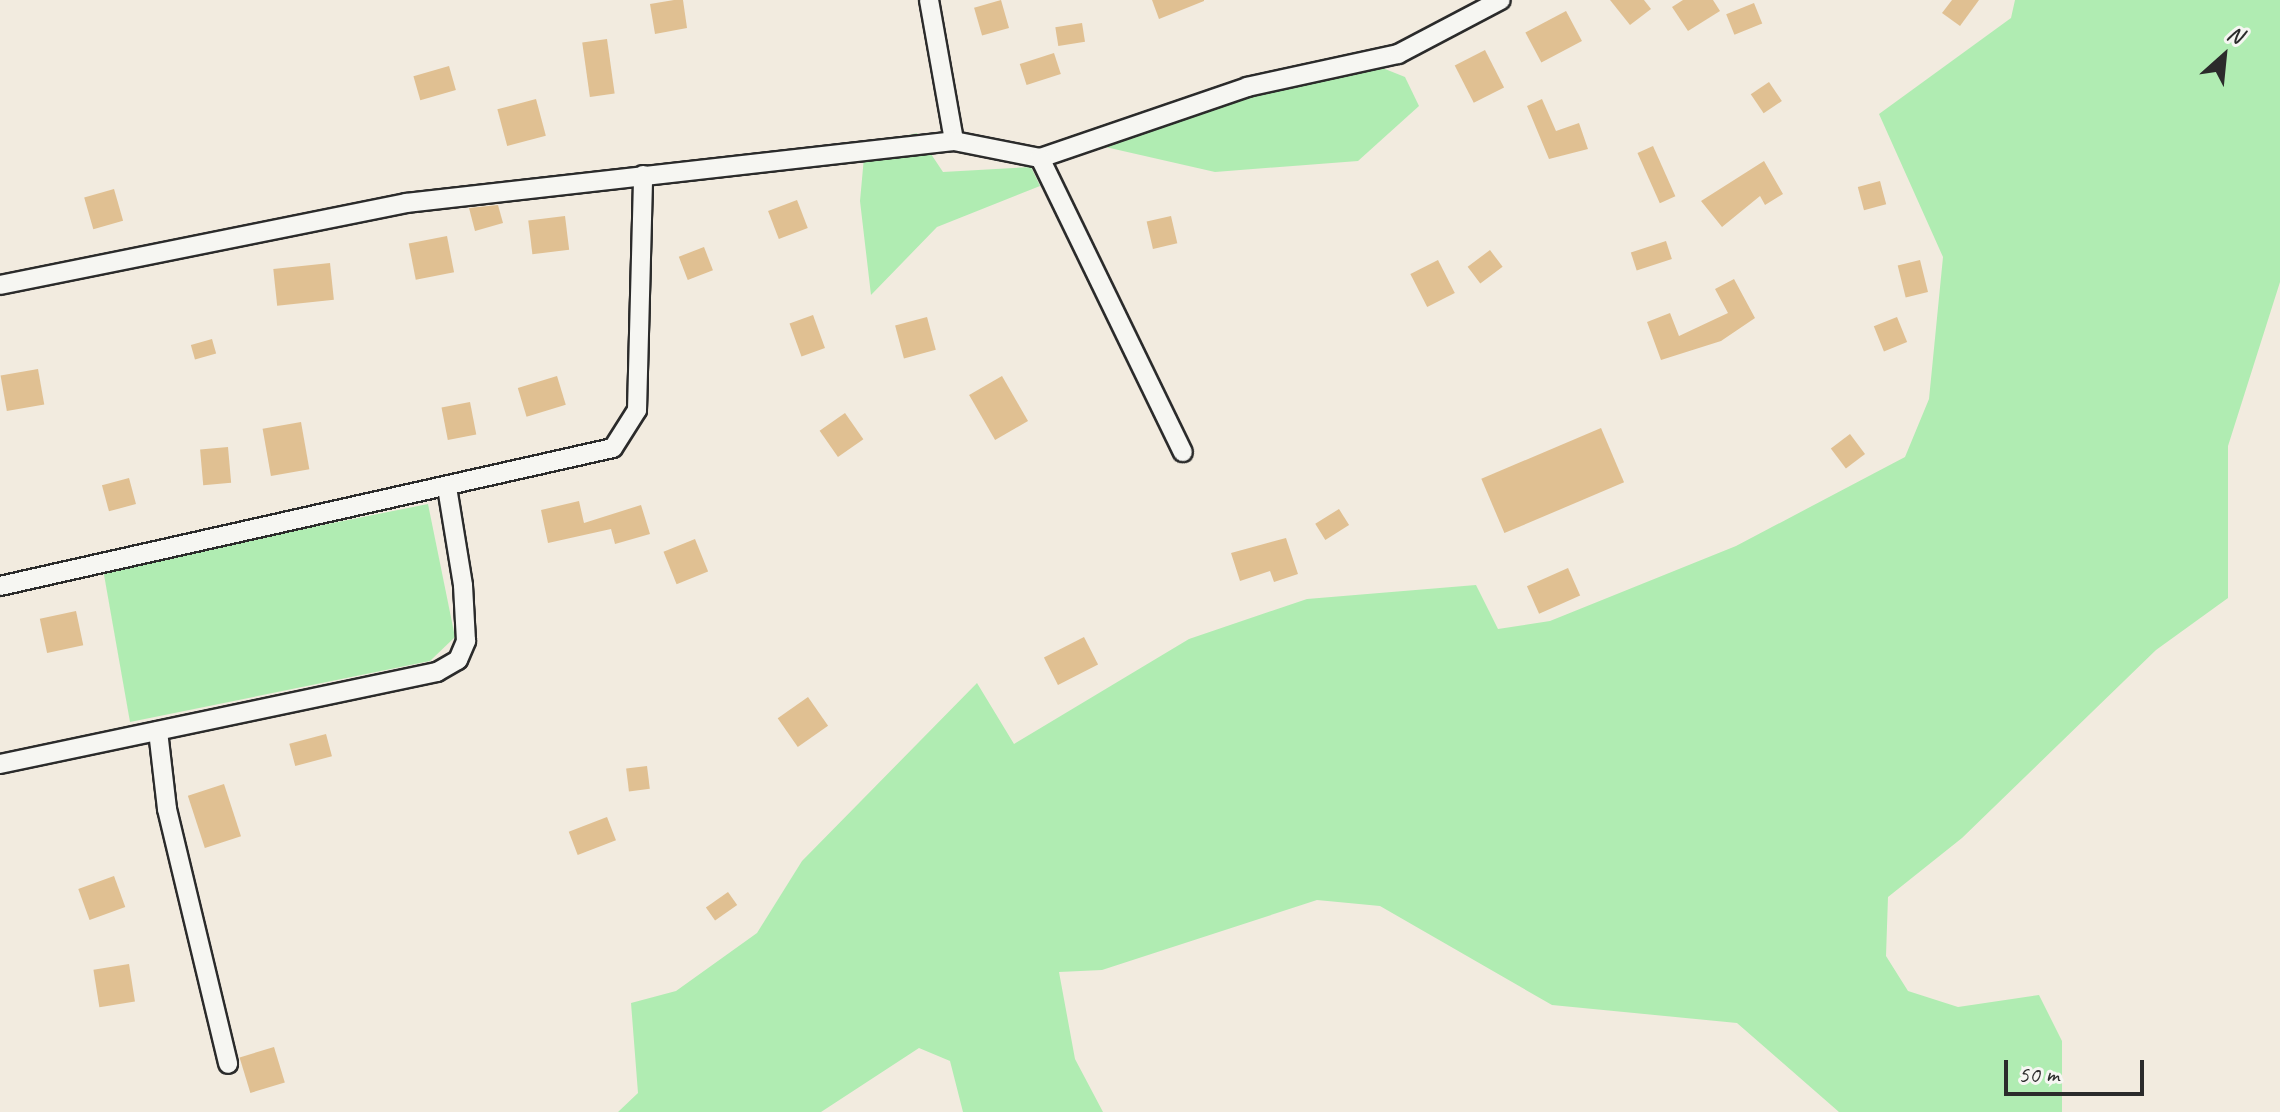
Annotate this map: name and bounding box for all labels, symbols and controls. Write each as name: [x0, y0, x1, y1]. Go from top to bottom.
north arrow: [2184, 16, 2264, 96]
text: N: [2222, 19, 2247, 50]
scale bar: [2008, 1044, 2148, 1094]
text: 50 m: [2018, 1059, 2059, 1089]

